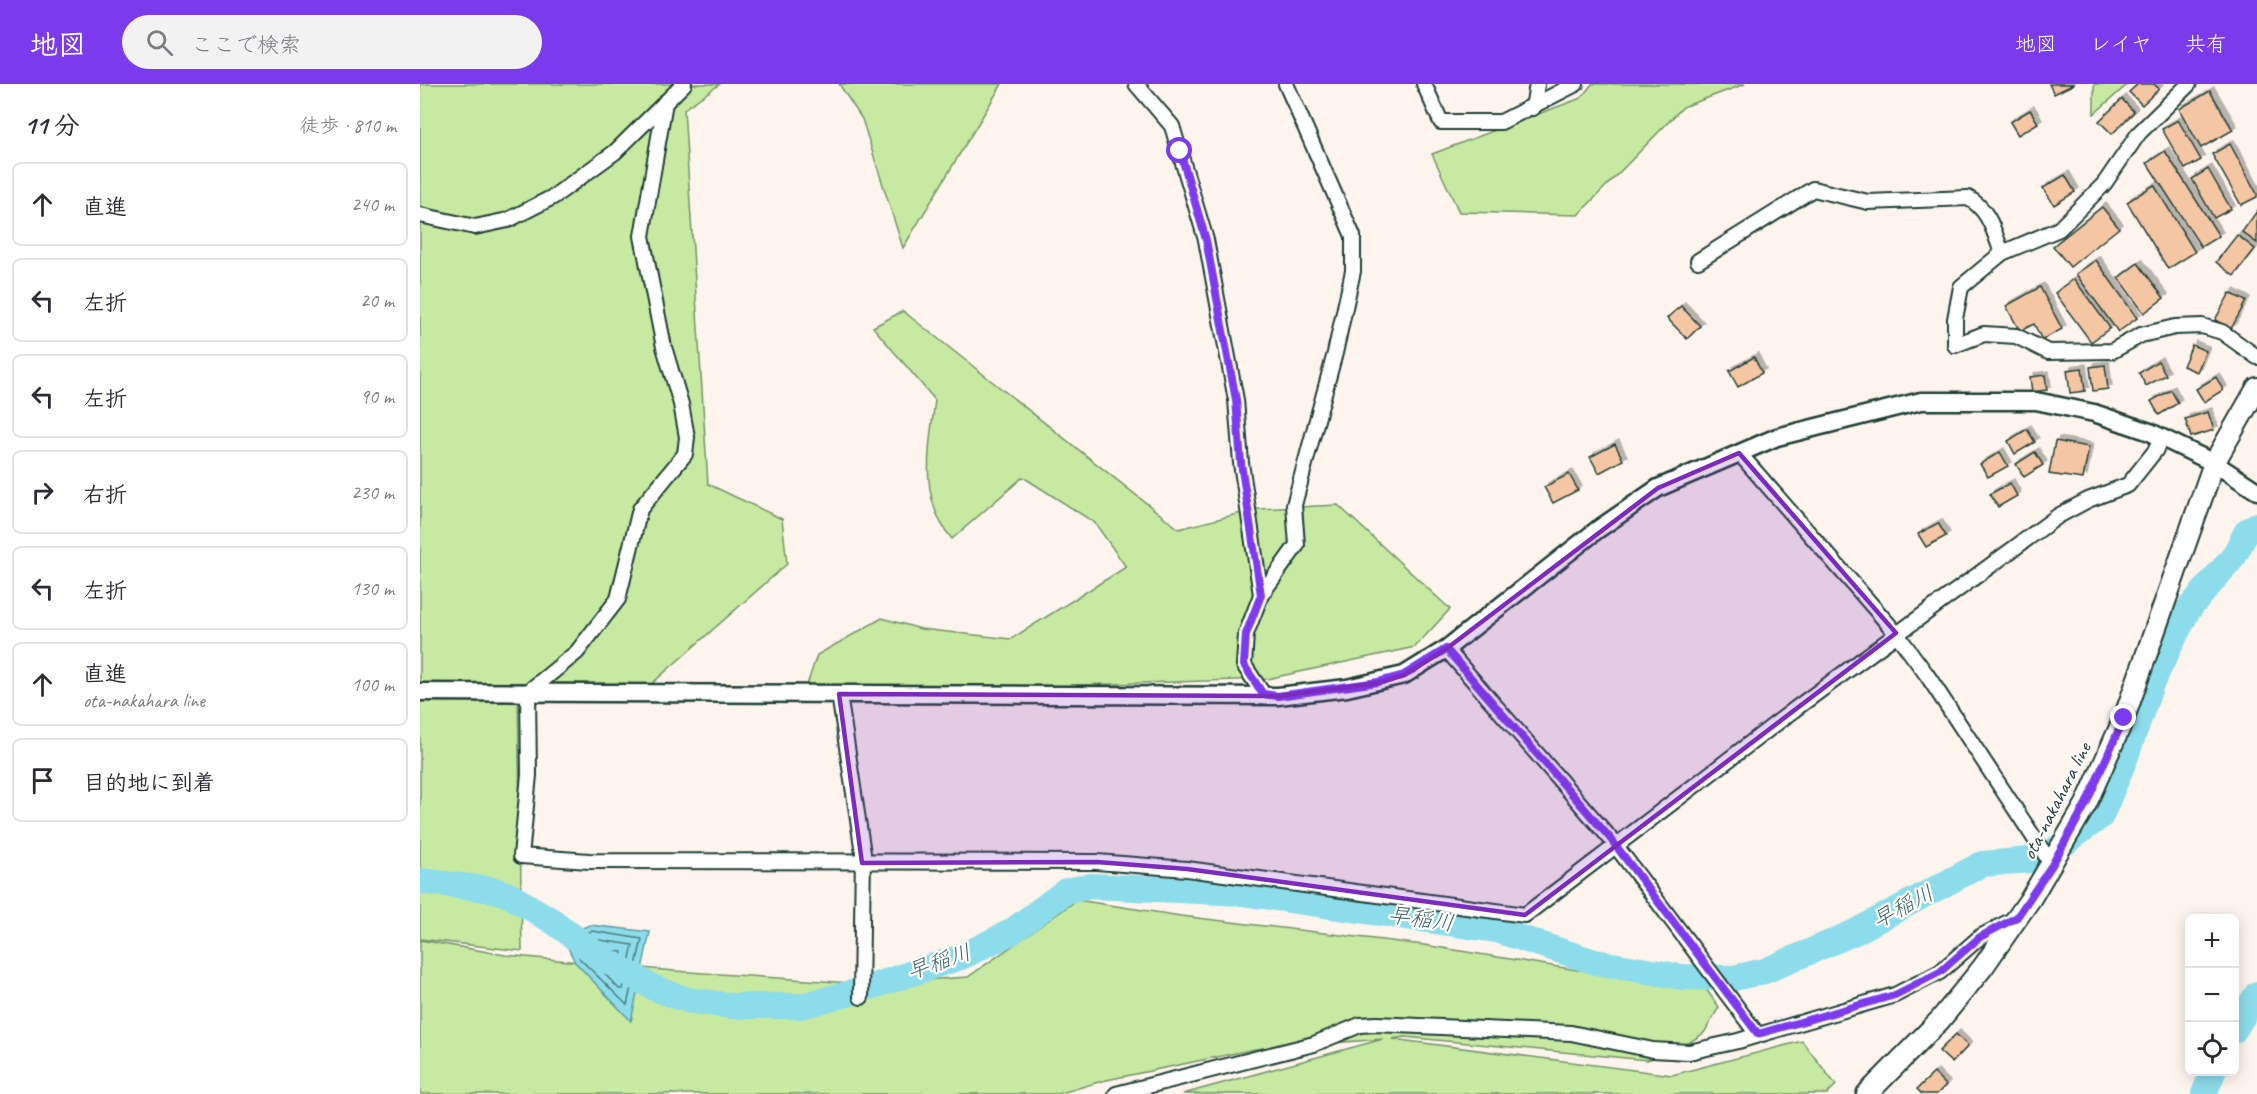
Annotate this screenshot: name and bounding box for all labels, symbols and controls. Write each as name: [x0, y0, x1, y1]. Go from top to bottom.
search box: [122, 15, 542, 69]
icon: search: [143, 26, 176, 59]
text: 地図: [30, 27, 86, 62]
text: ここで検索: [191, 31, 301, 59]
text: 地図: [2015, 31, 2057, 57]
text: レイヤ: [2090, 31, 2152, 57]
text: 共有: [2185, 31, 2227, 57]
text: 11 分: [24, 109, 80, 142]
text: 徒歩 · 810 m: [300, 113, 396, 138]
route start: [1166, 137, 1192, 163]
icon: ahead: [26, 188, 59, 221]
text: 240 m: [351, 192, 394, 217]
text: 直進: [83, 193, 127, 221]
icon: left: [26, 284, 59, 317]
text: 20 m: [360, 288, 394, 313]
text: 左折: [83, 289, 127, 317]
icon: left: [26, 380, 59, 413]
text: 90 m: [360, 384, 394, 409]
text: 左折: [83, 385, 127, 413]
icon: right: [26, 476, 59, 509]
text: 230 m: [351, 480, 394, 505]
text: 右折: [83, 481, 127, 509]
icon: left: [26, 572, 59, 605]
text: 130 m: [351, 576, 394, 601]
text: 左折: [83, 577, 127, 605]
text: 直進: [83, 660, 127, 688]
icon: ahead: [26, 668, 59, 701]
text: 100 m: [351, 672, 394, 697]
text: ota-nakahara line: [83, 688, 205, 713]
route end: [2110, 704, 2136, 730]
street label: ota-nakahara line: [2015, 737, 2097, 864]
icon: arrive: [26, 764, 59, 797]
text: 目的地に到着: [83, 769, 215, 797]
water label: 早稲川: [1867, 879, 1939, 935]
water label: 早稲川: [1386, 901, 1456, 937]
map controls: [2185, 914, 2239, 1076]
button: +: [2185, 914, 2239, 968]
water label: 早稲川: [903, 938, 975, 986]
button: −: [2185, 968, 2239, 1022]
button: locate: [2185, 1022, 2239, 1076]

